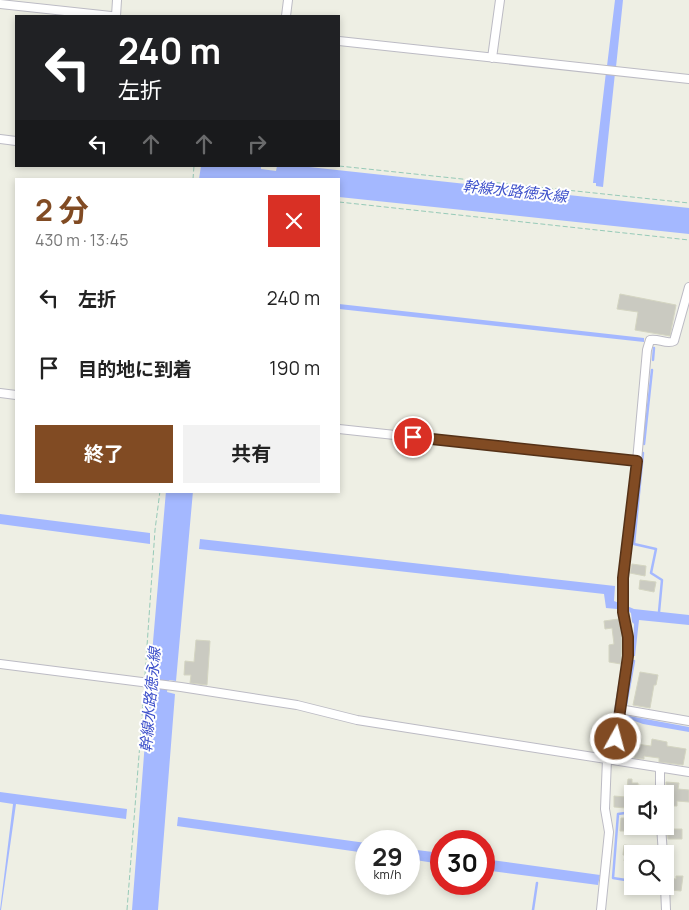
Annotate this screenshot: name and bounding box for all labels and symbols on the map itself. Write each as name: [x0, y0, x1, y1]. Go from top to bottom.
water label: 幹線水路徳永線: [462, 175, 570, 207]
pin: [392, 416, 434, 458]
water label: 幹線水路徳永線: [135, 645, 165, 753]
position arrow: [589, 712, 641, 764]
speed limit sign: 30: [430, 830, 495, 895]

